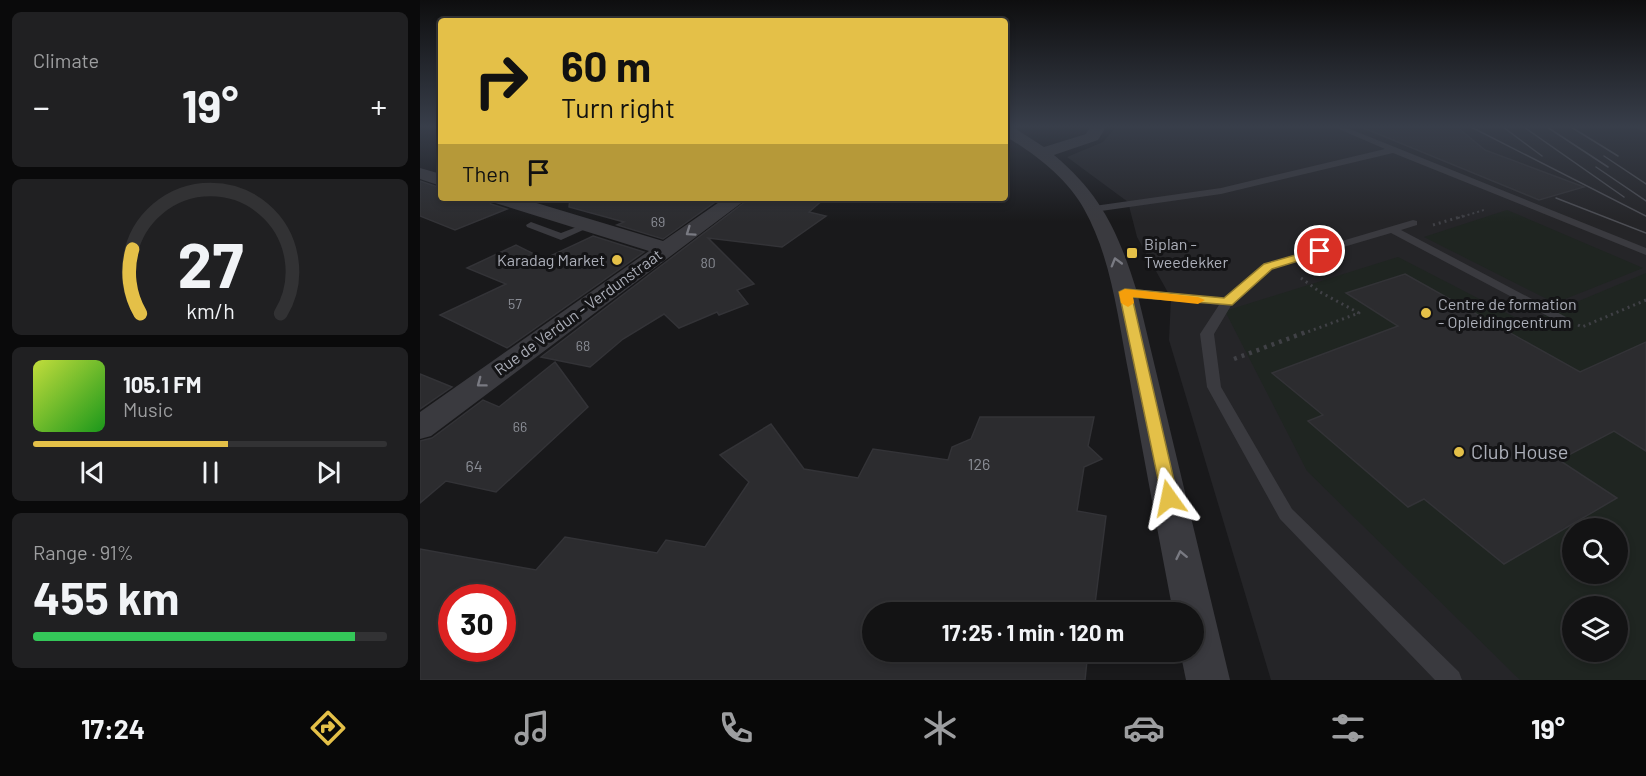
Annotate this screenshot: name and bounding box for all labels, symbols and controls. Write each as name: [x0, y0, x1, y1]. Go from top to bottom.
text: 60 m: [561, 40, 651, 90]
icon: right: [462, 42, 540, 120]
text: Climate: [33, 48, 99, 72]
text: 19°: [182, 78, 238, 132]
text: −: [33, 86, 50, 126]
text: +: [371, 86, 387, 126]
text: Turn right: [561, 91, 675, 123]
icon: arrive: [522, 156, 555, 189]
text: Then: [462, 160, 510, 186]
house number: 69: [651, 213, 665, 230]
one-way arrow: [686, 225, 697, 236]
pin: [1294, 225, 1345, 276]
text: 27: [177, 226, 243, 300]
place label: Biplan - Tweedekker: [1144, 234, 1228, 271]
icon: arrive: [1303, 234, 1336, 267]
street label: Rue de Verdun - Verdunstraat: [490, 244, 665, 379]
marker: Biplan - Tweedekker: [1125, 246, 1139, 260]
place label: Karadag Market: [497, 250, 605, 269]
marker: Karadag Market: [610, 253, 624, 267]
house number: 80: [700, 254, 716, 271]
one-way arrow: [1111, 257, 1124, 267]
place label: Centre de formation - Opleidingcentrum: [1438, 294, 1577, 331]
house number: 57: [508, 295, 522, 312]
text: km/h: [186, 298, 234, 323]
marker: Centre de formation - Opleidingcentrum: [1419, 306, 1433, 320]
house number: 68: [576, 337, 590, 354]
text: 105.1 FM: [123, 371, 201, 397]
one-way arrow: [477, 375, 488, 386]
text: Music: [123, 397, 173, 421]
house number: 66: [513, 418, 527, 435]
place label: Club House: [1471, 439, 1568, 463]
marker: Club House: [1452, 445, 1466, 459]
house number: 126: [968, 454, 990, 473]
icon: previous: [76, 456, 109, 489]
icon: pause: [194, 456, 227, 489]
icon: next: [312, 456, 345, 489]
house number: 64: [465, 456, 483, 475]
position arrow: [1137, 466, 1201, 530]
map controls: [1562, 518, 1628, 662]
button: search: [1562, 518, 1628, 584]
text: Range · 91%: [33, 540, 134, 564]
one-way arrow: [1176, 550, 1189, 560]
text: 455 km: [33, 570, 179, 624]
speed limit sign: 30: [438, 584, 516, 662]
button: layers: [1562, 596, 1628, 662]
text: 17:25 · 1 min · 120 m: [942, 619, 1124, 645]
icon: directions: [307, 707, 349, 749]
icon: music: [511, 707, 553, 749]
icon: phone: [715, 707, 757, 749]
icon: climate: [919, 707, 961, 749]
icon: car: [1123, 707, 1165, 749]
icon: filters: [1327, 707, 1369, 749]
text: 17:24: [81, 712, 145, 744]
text: 19°: [1531, 712, 1565, 744]

